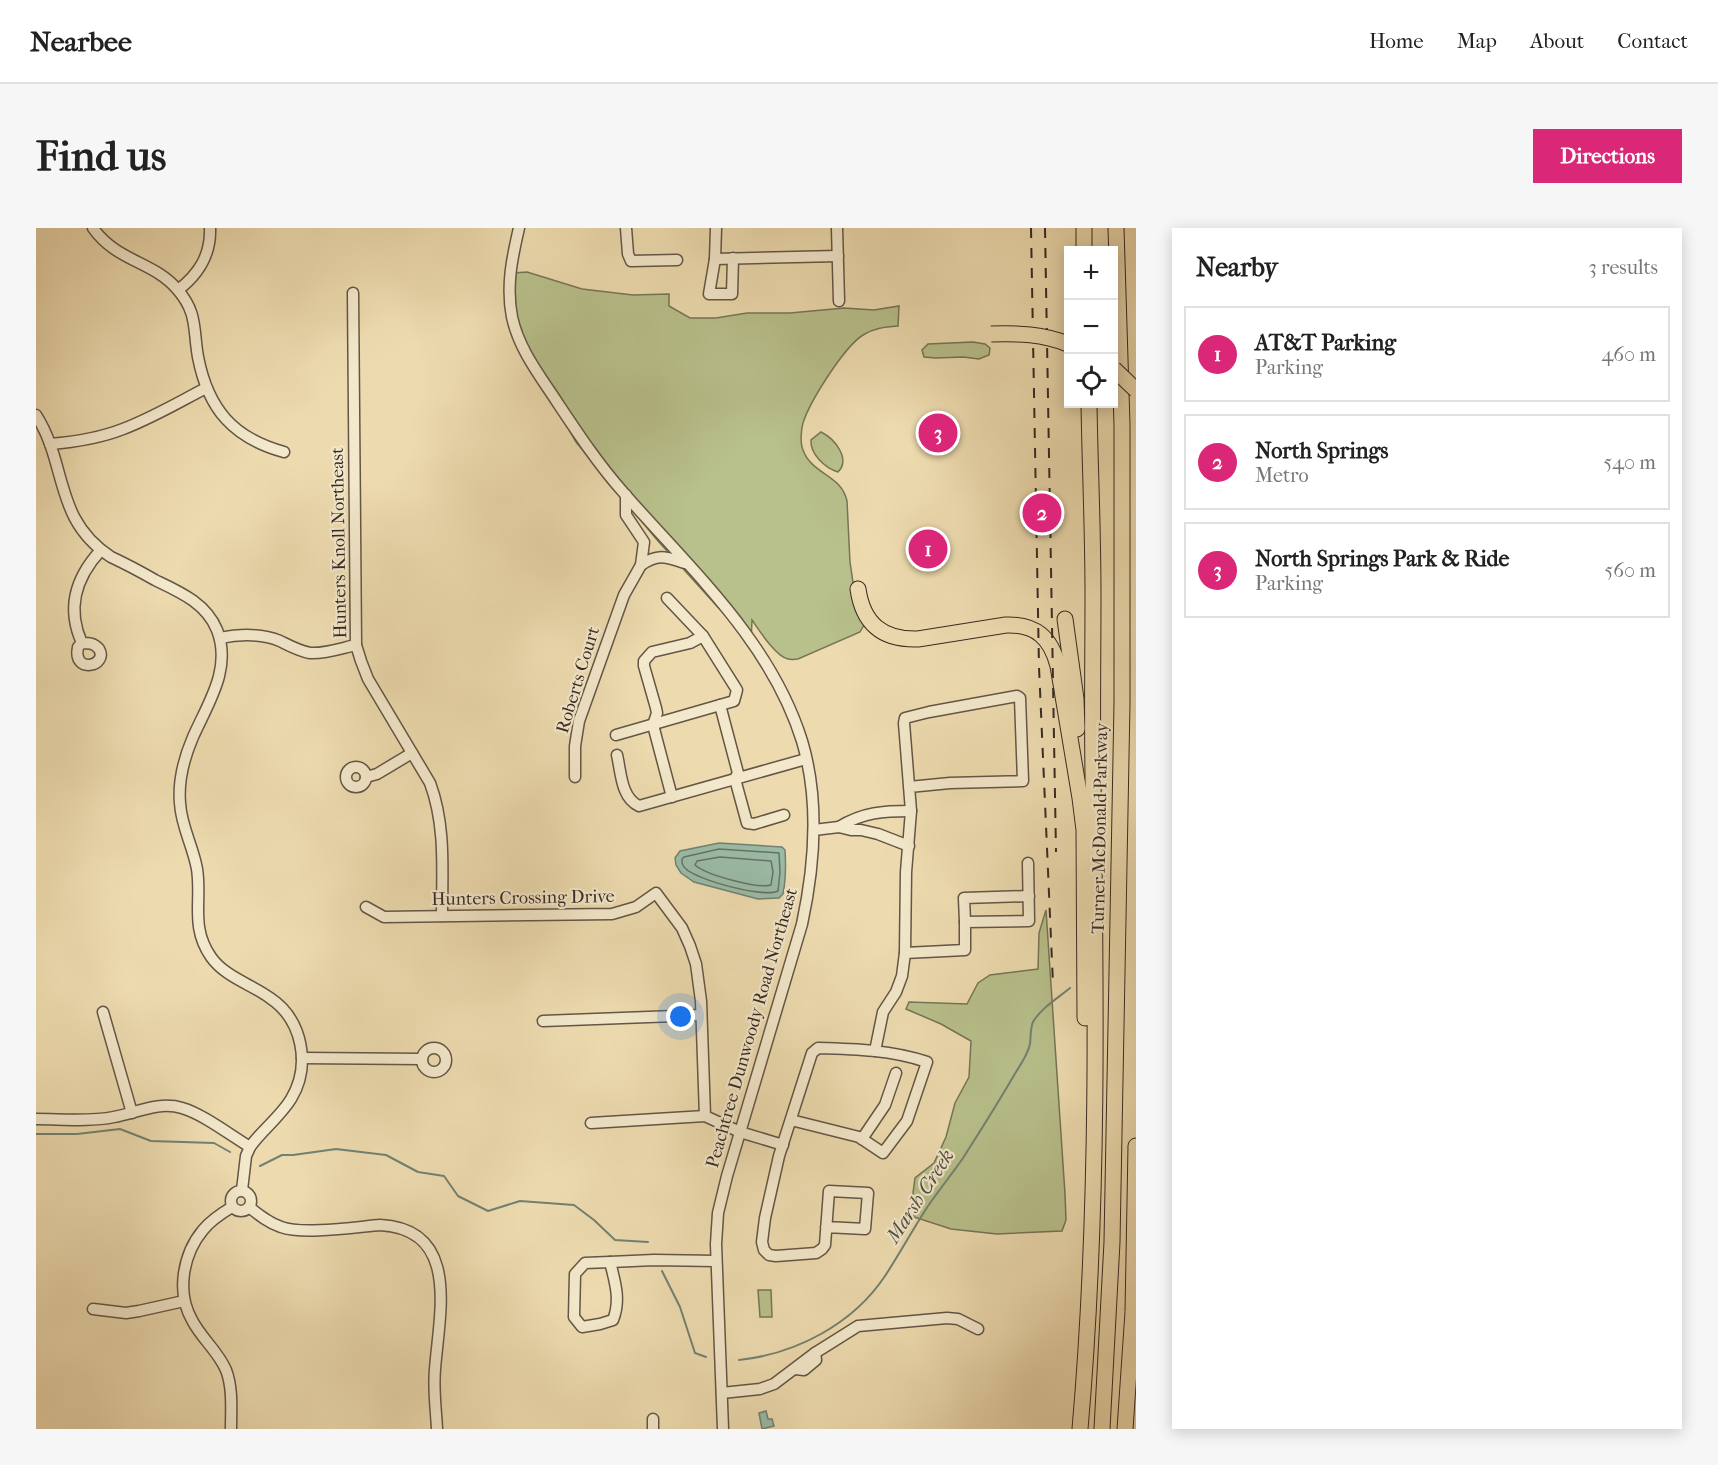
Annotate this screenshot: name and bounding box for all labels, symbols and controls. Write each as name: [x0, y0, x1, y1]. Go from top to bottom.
text: Nearbee: [30, 25, 132, 58]
text: Home: [1369, 29, 1424, 53]
text: Map: [1457, 29, 1497, 53]
text: About: [1530, 29, 1584, 53]
text: Contact: [1617, 29, 1688, 53]
button: Directions: [1533, 129, 1682, 183]
text: Find us: [36, 132, 166, 181]
map controls: [1064, 246, 1118, 408]
button: +: [1064, 246, 1118, 300]
text: Nearby: [1196, 252, 1278, 283]
text: 3 results: [1589, 256, 1658, 279]
button: −: [1064, 300, 1118, 354]
text: AT&T Parking: [1255, 330, 1396, 356]
text: 1: [1214, 343, 1221, 366]
text: 460 m: [1601, 343, 1656, 366]
button: locate: [1064, 354, 1118, 408]
text: Parking: [1255, 356, 1323, 379]
pin: 3: [918, 410, 958, 456]
text: North Springs: [1255, 438, 1388, 464]
street label: Hunters Knoll Northeast: [327, 447, 351, 639]
text: 2: [1212, 451, 1223, 474]
text: 540 m: [1604, 451, 1656, 474]
text: Metro: [1255, 464, 1309, 487]
pin: 2: [1022, 490, 1062, 536]
pin: 1: [908, 526, 948, 572]
text: North Springs Park & Ride: [1255, 546, 1509, 572]
text: 3: [1213, 559, 1222, 582]
text: 560 m: [1605, 559, 1656, 582]
text: Parking: [1255, 572, 1323, 595]
street label: Roberts Court: [552, 624, 604, 736]
street label: Turner McDonald Parkway: [1088, 721, 1112, 934]
street label: Peachtree Dunwoody Road Northeast: [702, 885, 802, 1170]
street label: Hunters Crossing Drive: [431, 886, 615, 910]
your location: [666, 1002, 695, 1031]
water label: Marsh Creek: [880, 1145, 959, 1249]

